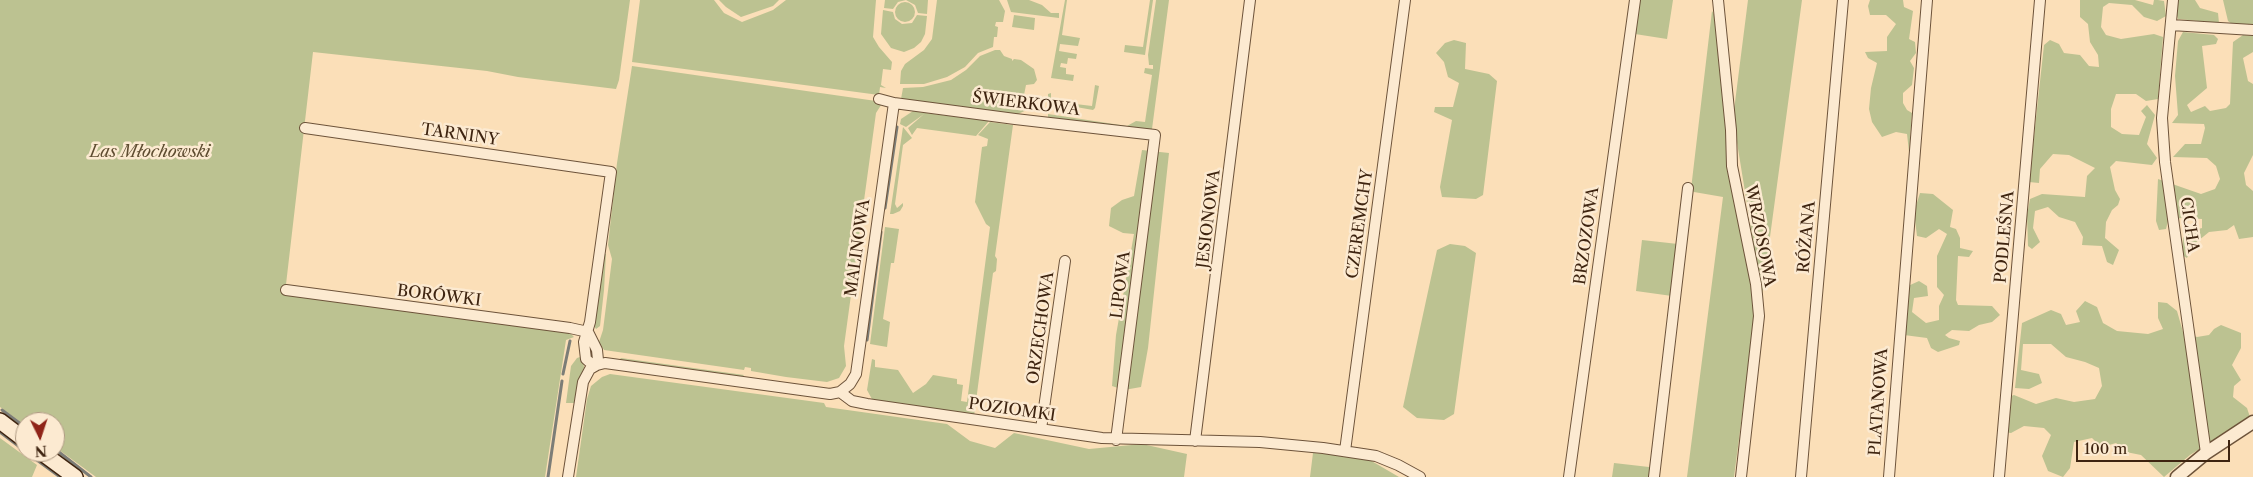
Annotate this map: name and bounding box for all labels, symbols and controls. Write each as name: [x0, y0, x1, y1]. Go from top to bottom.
street label: ŚWIERKOWA: [971, 88, 1081, 120]
street label: TARNINY: [420, 120, 500, 150]
park label: Las Młochowski: [90, 142, 210, 162]
street label: JESIONOWA: [1193, 168, 1225, 270]
street label: CZEREMCHY: [1343, 168, 1377, 280]
street label: WRZOSOWA: [1741, 183, 1779, 289]
street label: BRZOZOWA: [1571, 186, 1603, 286]
street label: PODLEŚNA: [1991, 190, 2019, 284]
street label: CICHA: [2176, 196, 2202, 254]
street label: MALINOWA: [842, 198, 874, 298]
street label: RÓŻANA: [1794, 200, 1820, 274]
street label: LIPOWA: [1107, 250, 1135, 320]
street label: ORZECHOWA: [1024, 270, 1058, 386]
street label: BORÓWKI: [396, 281, 482, 311]
street label: PLATANOWA: [1866, 347, 1892, 457]
street label: POZIOMKI: [967, 394, 1057, 426]
north arrow: [15, 412, 65, 462]
scale bar: [2078, 430, 2232, 462]
text: 100 m: [2084, 439, 2127, 458]
text: N: [34, 442, 48, 460]

